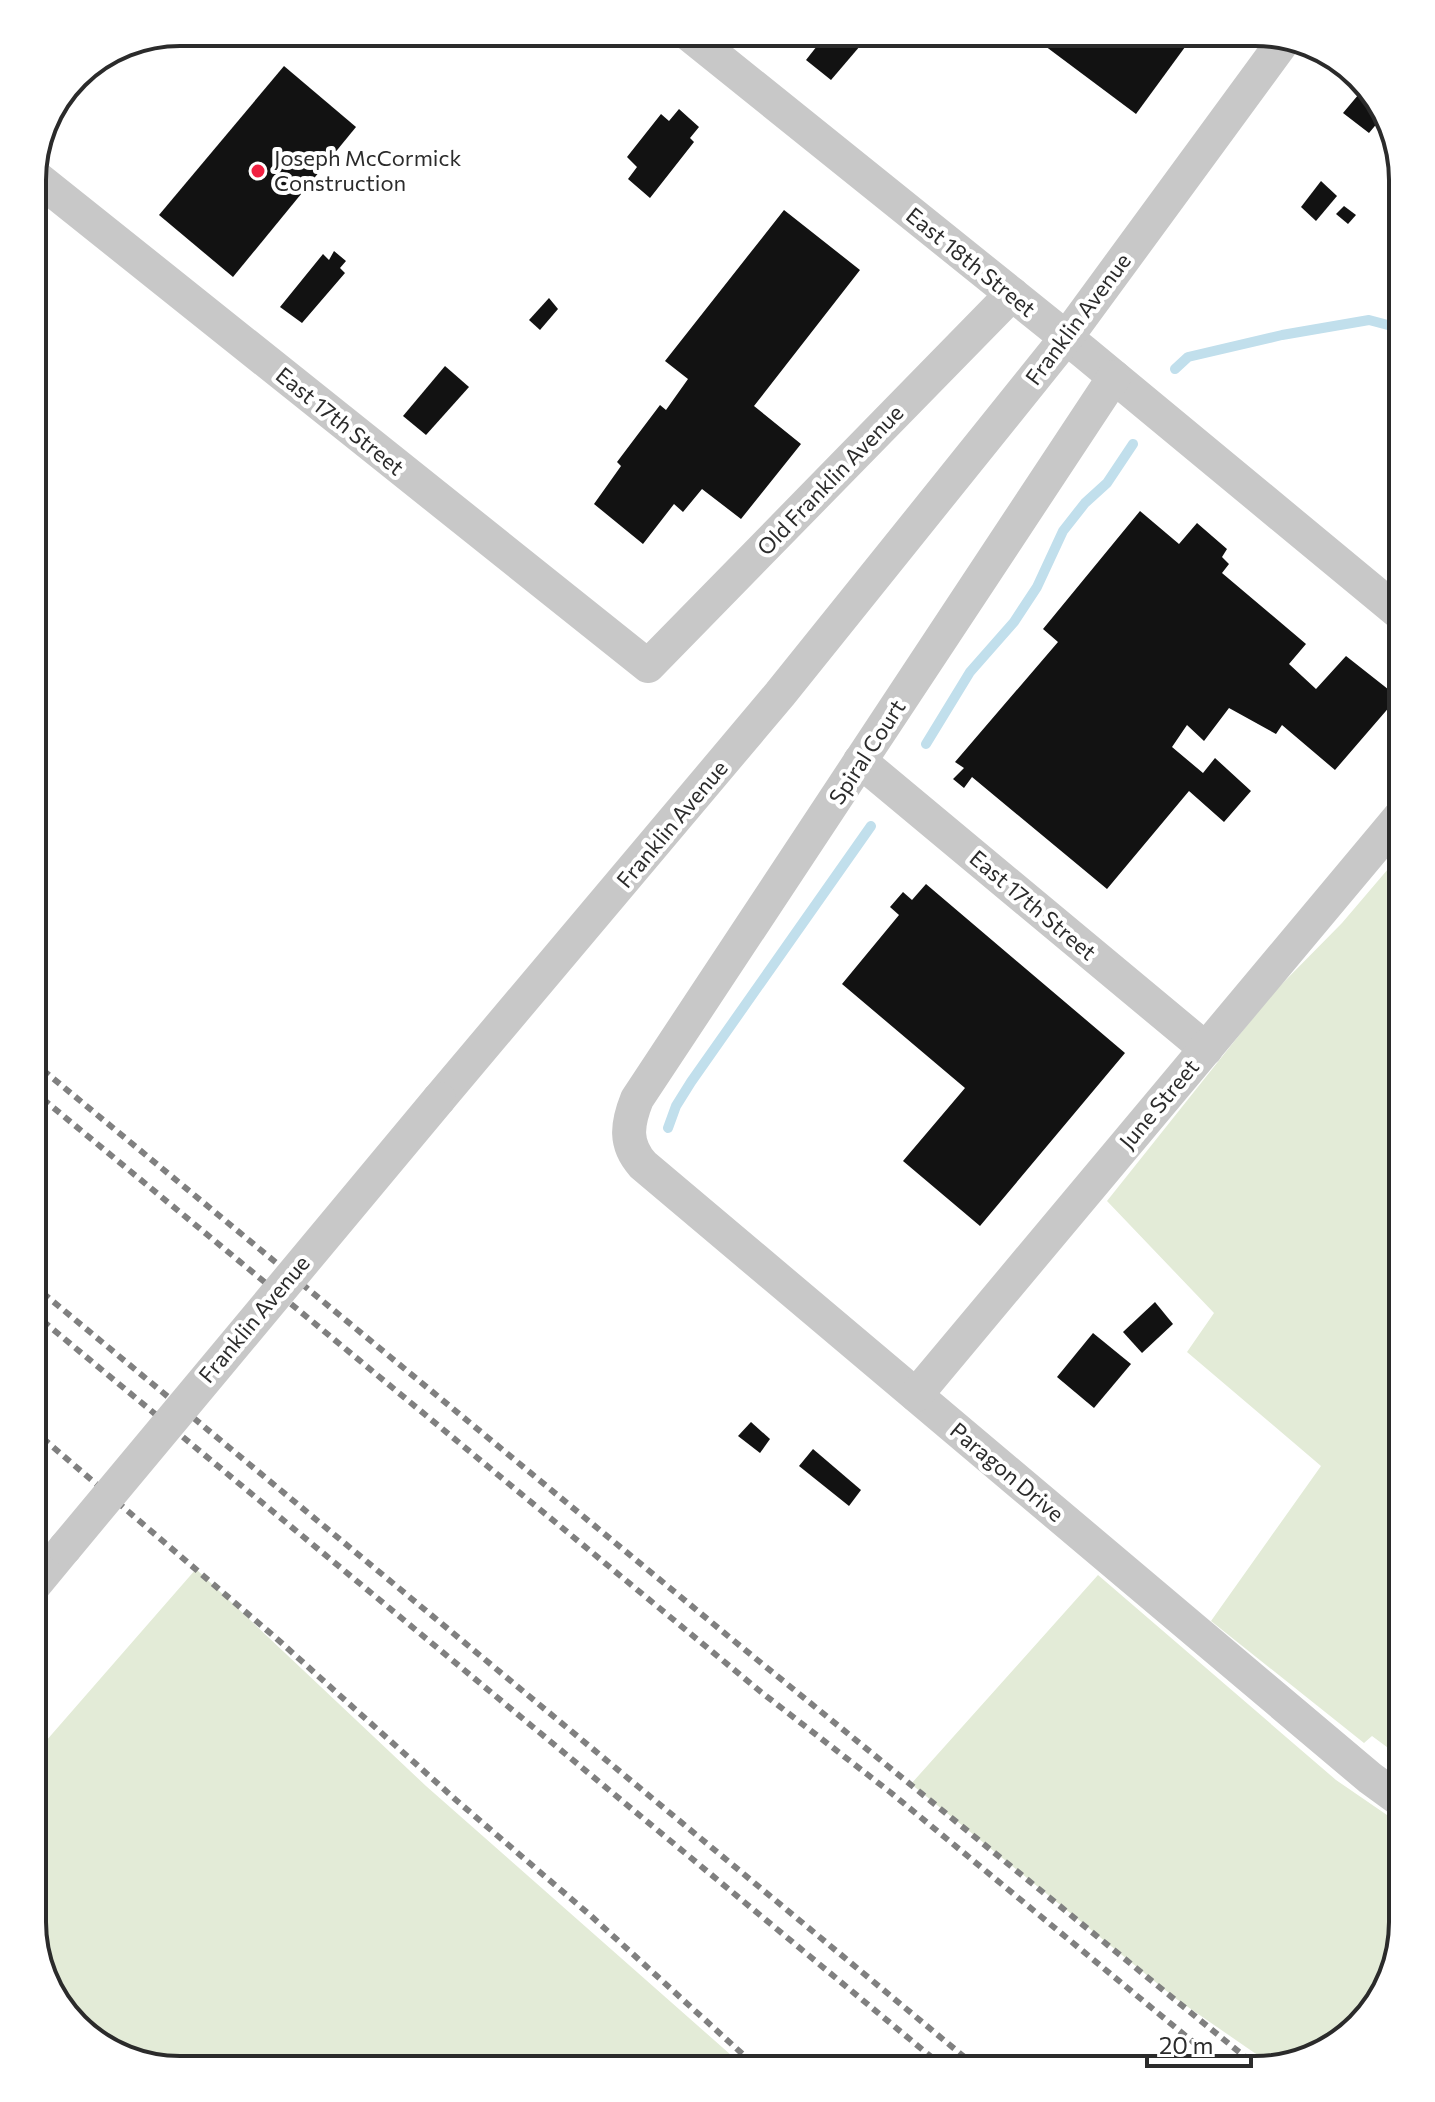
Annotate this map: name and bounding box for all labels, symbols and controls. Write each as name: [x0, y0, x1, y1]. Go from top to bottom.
place label: Joseph McCormick Construction: [274, 144, 461, 196]
marker: Joseph McCormick Construction: [249, 162, 267, 180]
street label: East 18th Street: [901, 201, 1041, 322]
street label: Franklin Avenue: [1019, 247, 1136, 390]
street label: East 17th Street: [271, 361, 410, 480]
street label: Old Franklin Avenue: [751, 399, 908, 561]
street label: Spiral Court: [823, 694, 911, 809]
street label: Franklin Avenue: [610, 754, 733, 893]
street label: East 17th Street: [965, 844, 1102, 965]
street label: June Street: [1113, 1053, 1204, 1154]
street label: Franklin Avenue: [192, 1249, 315, 1388]
street label: Paragon Drive: [945, 1416, 1070, 1527]
scale bar: [1147, 2018, 1251, 2068]
text: 20 m: [1159, 2030, 1213, 2059]

